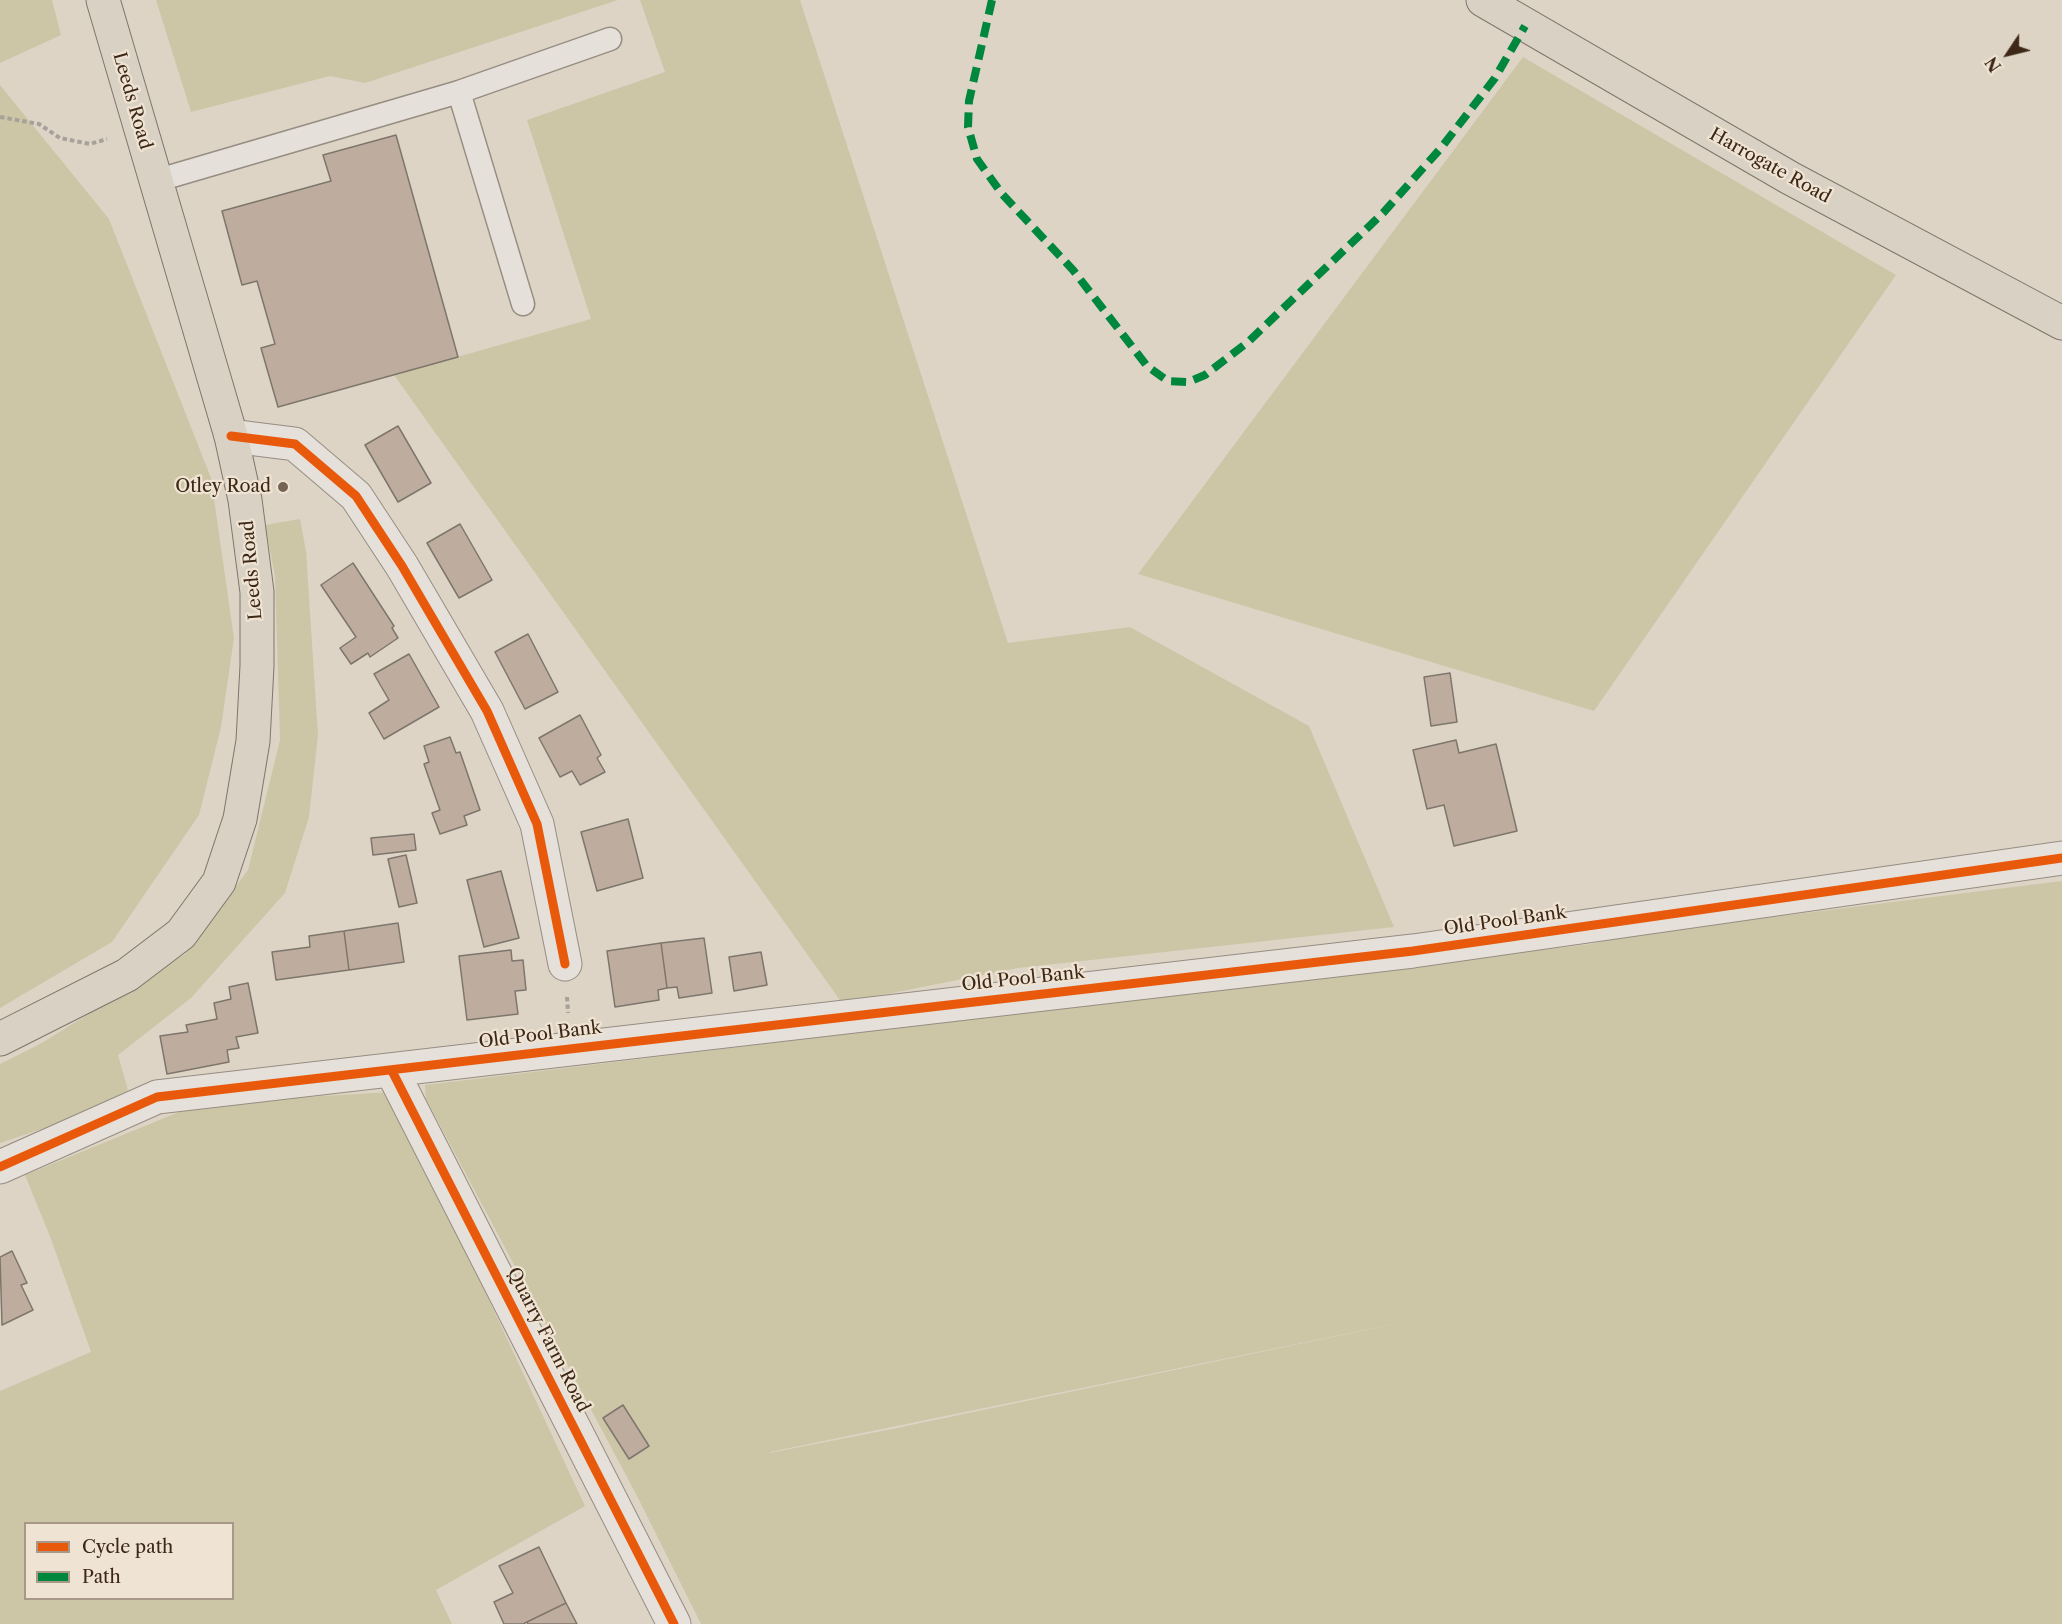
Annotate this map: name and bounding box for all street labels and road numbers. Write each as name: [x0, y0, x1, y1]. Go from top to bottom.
street label: Leeds Road: [108, 50, 156, 152]
street label: Harrogate Road: [1706, 124, 1834, 208]
street label: Leeds Road: [237, 519, 267, 621]
street label: Old Pool Bank: [1442, 902, 1568, 940]
street label: Old Pool Bank: [961, 962, 1085, 996]
street label: Old Pool Bank: [477, 1017, 603, 1053]
street label: Quarry Farm Road: [502, 1264, 594, 1416]

